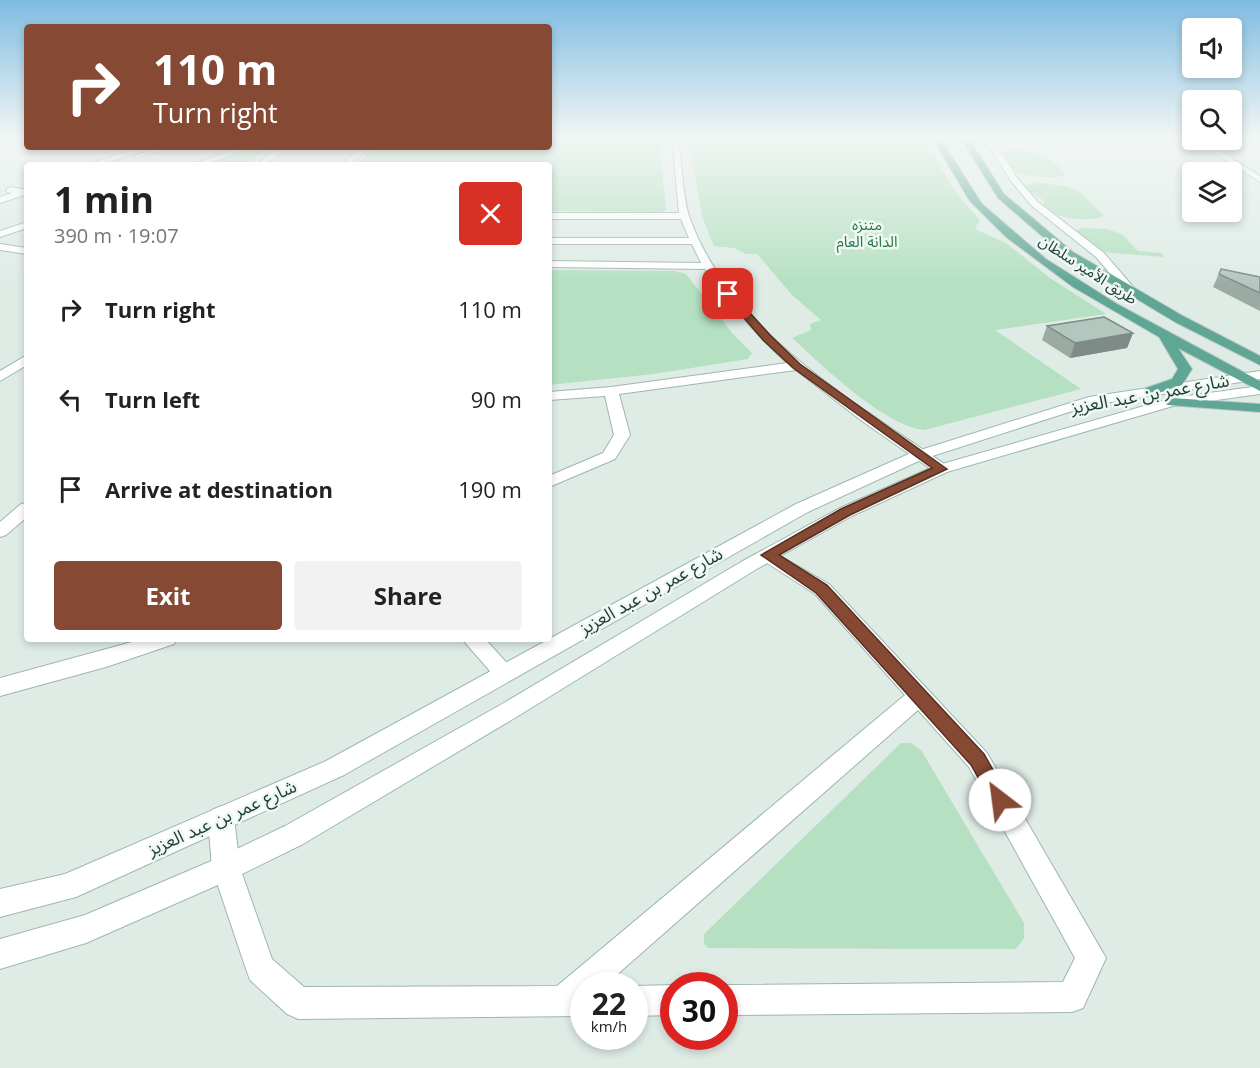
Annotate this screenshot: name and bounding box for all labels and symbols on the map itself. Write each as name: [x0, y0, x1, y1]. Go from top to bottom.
park label: متنزه الدانة العام: [836, 214, 898, 253]
street label: طريق الأمير سلطان: [1035, 230, 1142, 309]
pin: [702, 268, 753, 319]
street label: شارع عمر بن عبد العزيز: [1068, 367, 1232, 422]
street label: شارع عمر بن عبد العزيز: [574, 541, 728, 643]
position arrow: [968, 768, 1032, 832]
street label: شارع عمر بن عبد العزيز: [142, 773, 301, 864]
speed limit sign: 30: [660, 972, 738, 1050]

